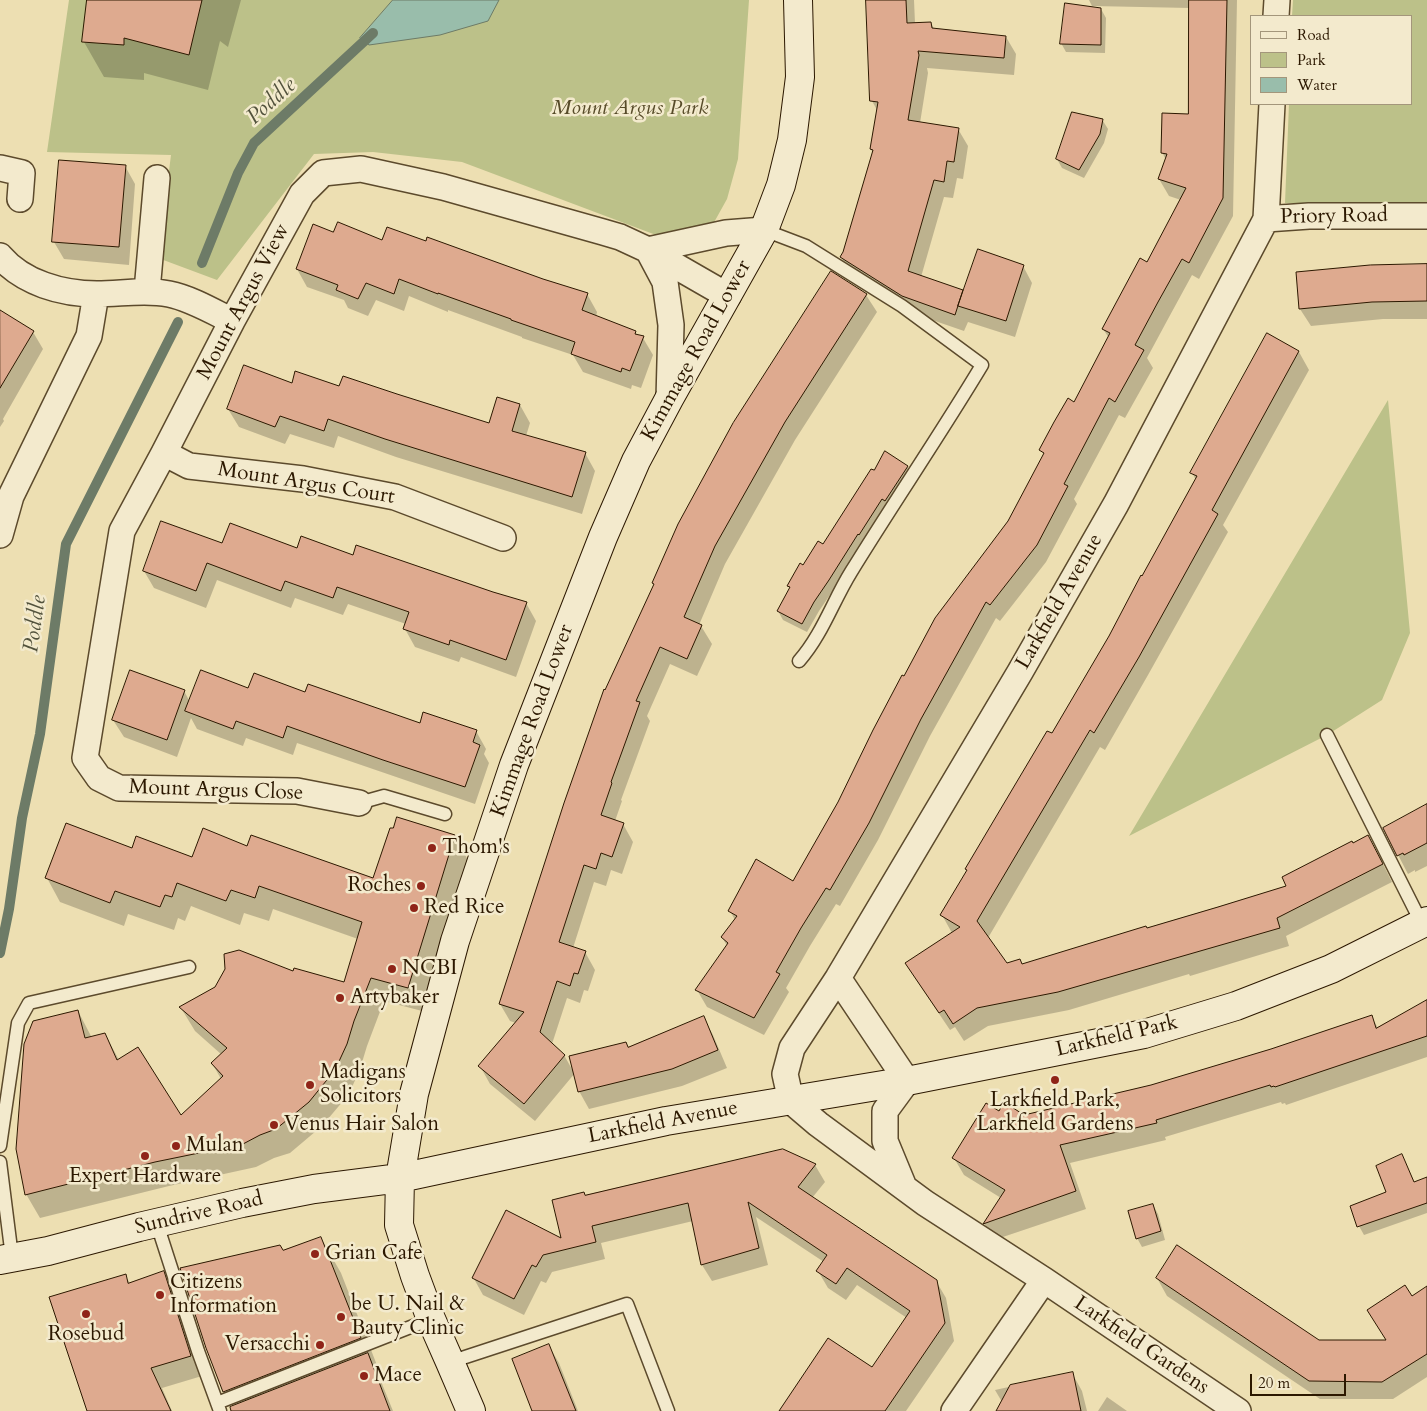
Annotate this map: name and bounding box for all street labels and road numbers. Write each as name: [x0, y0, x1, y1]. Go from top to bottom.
street label: Priory Road: [1280, 203, 1388, 231]
street label: Mount Argus View: [192, 220, 296, 384]
street label: Kimmage Road Lower: [637, 256, 757, 446]
street label: Mount Argus Court: [216, 458, 396, 510]
street label: Larkfield Avenue: [1011, 530, 1109, 674]
street label: Kimmage Road Lower: [486, 621, 580, 821]
street label: Mount Argus Close: [128, 775, 304, 807]
street label: Larkfield Park: [1053, 1011, 1181, 1063]
street label: Larkfield Avenue: [586, 1096, 740, 1150]
street label: Sundrive Road: [133, 1187, 265, 1241]
street label: Larkfield Gardens: [1069, 1292, 1213, 1400]

